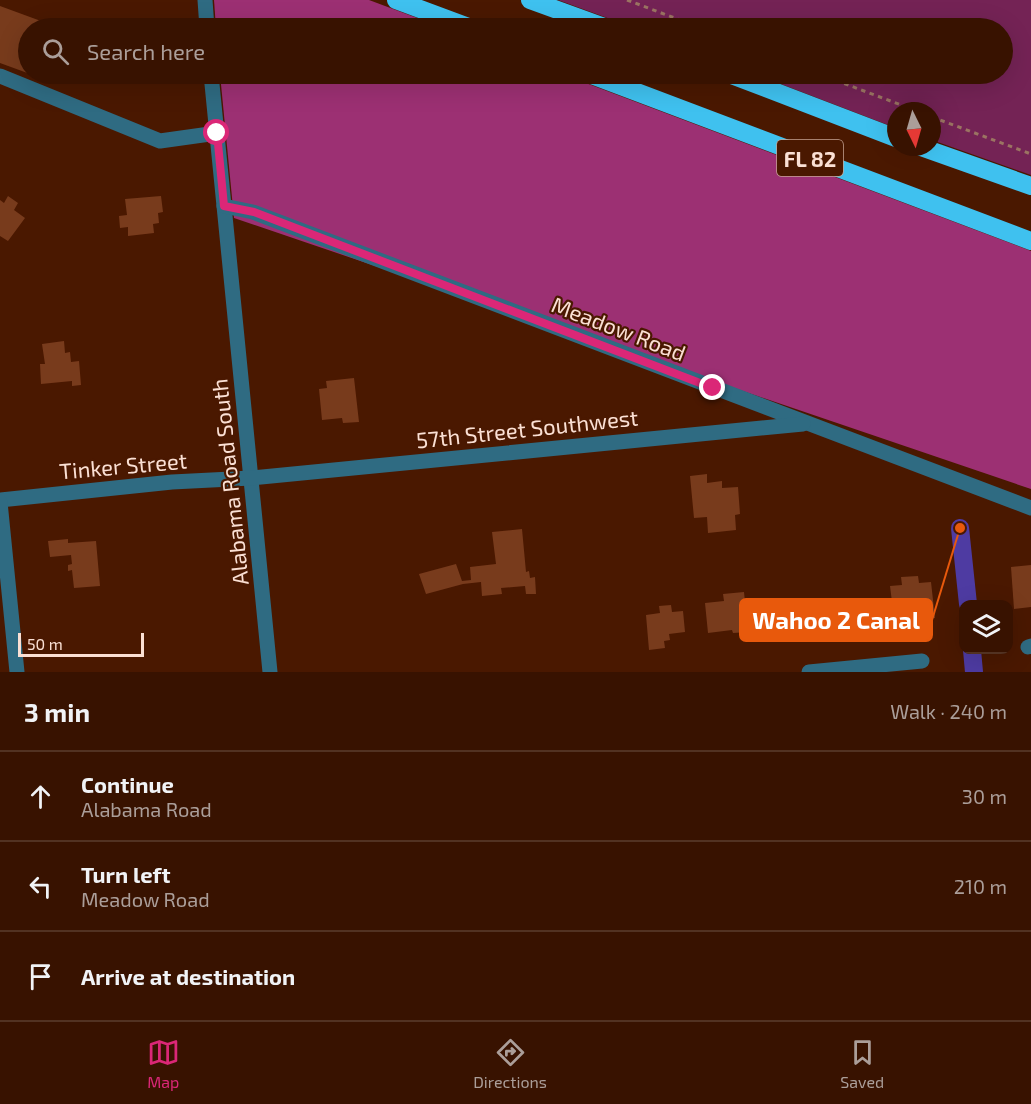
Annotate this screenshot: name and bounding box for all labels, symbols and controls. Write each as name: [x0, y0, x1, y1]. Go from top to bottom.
search box: [18, 18, 1013, 84]
icon: search: [39, 35, 72, 68]
text: Search here: [87, 38, 205, 64]
north arrow: [887, 102, 941, 156]
route start: [203, 119, 229, 145]
road number: FL 82: [777, 140, 843, 176]
street label: Meadow Road: [548, 291, 690, 365]
route end: [699, 374, 725, 400]
street label: Alabama Road South: [205, 378, 253, 586]
street label: 57th Street Southwest: [415, 403, 639, 453]
street label: Tinker Street: [58, 446, 188, 484]
callout: Wahoo 2 Canal: [740, 599, 932, 641]
map controls: [959, 600, 1013, 654]
button: layers: [959, 600, 1013, 654]
text: Wahoo 2 Canal: [752, 605, 920, 634]
scale bar: [18, 630, 144, 658]
text: 50 m: [27, 634, 63, 653]
text: 3 min: [24, 696, 90, 727]
text: Walk · 240 m: [890, 699, 1007, 723]
text: Continue: [81, 771, 174, 797]
icon: ahead: [24, 780, 57, 813]
text: 30 m: [962, 784, 1007, 808]
text: Alabama Road: [81, 797, 212, 821]
text: Turn left: [81, 861, 170, 887]
icon: left: [24, 870, 57, 903]
text: 210 m: [954, 874, 1007, 898]
text: Meadow Road: [81, 887, 210, 911]
icon: arrive: [24, 960, 57, 993]
text: Arrive at destination: [81, 963, 295, 989]
tab: Map: [147, 1036, 180, 1091]
tab: Directions: [473, 1036, 547, 1091]
tab: Saved: [840, 1036, 884, 1091]

